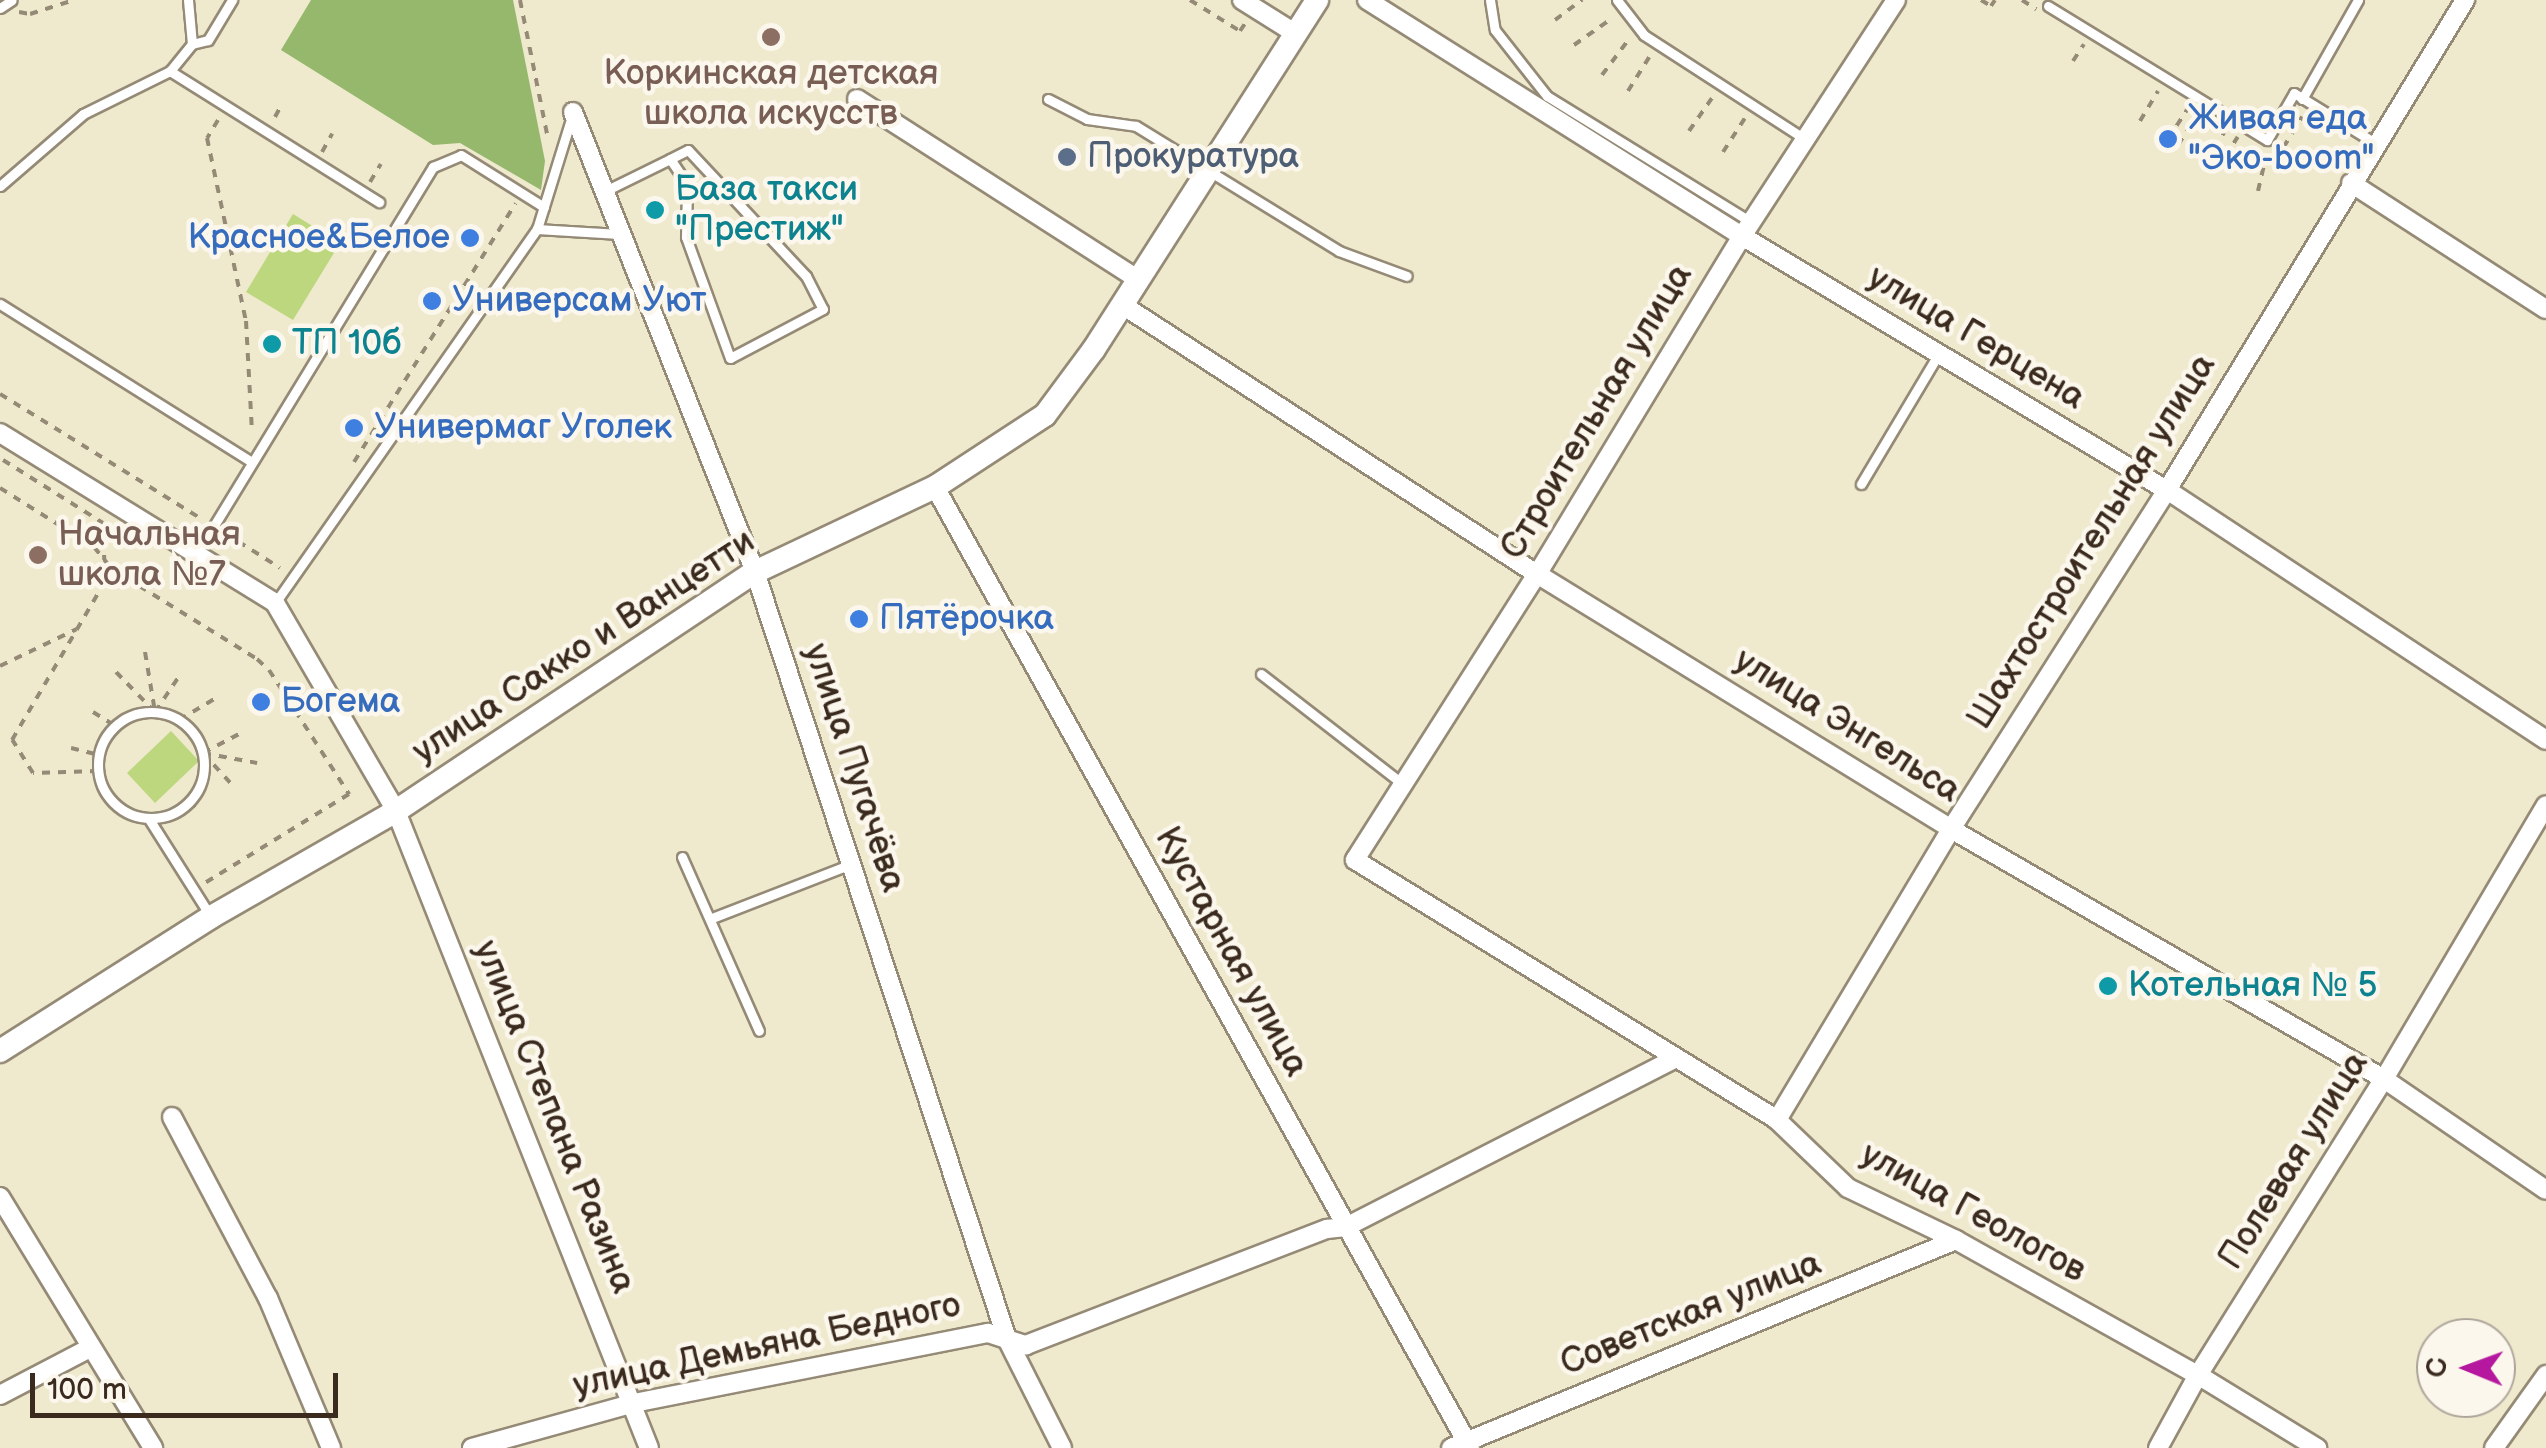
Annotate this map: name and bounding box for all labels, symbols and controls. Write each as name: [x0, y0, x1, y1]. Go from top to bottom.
marker: Коркинская детская школа искусств: [760, 26, 782, 48]
place label: Коркинская детская школа искусств: [604, 53, 938, 135]
place label: Живая еда "Эко-boom": [2188, 98, 2375, 180]
marker: Живая еда "Эко-boom": [2157, 128, 2179, 150]
place label: Прокуратура: [1087, 136, 1299, 178]
marker: Прокуратура: [1056, 146, 1078, 168]
place label: База такси "Престиж": [675, 169, 858, 251]
marker: База такси "Престиж": [644, 199, 666, 221]
place label: Красное&Белое: [188, 217, 450, 259]
marker: Красное&Белое: [459, 227, 481, 249]
street label: Строительная улица: [1492, 257, 1702, 567]
street label: улица Герцена: [1860, 257, 2092, 419]
place label: Универсам Уют: [452, 280, 707, 322]
marker: Универсам Уют: [421, 290, 443, 312]
place label: ТП 10б: [292, 323, 401, 365]
marker: ТП 10б: [261, 333, 283, 355]
street label: Шахтостроительная улица: [1959, 347, 2225, 737]
place label: Универмаг Уголек: [374, 407, 672, 449]
marker: Универмаг Уголек: [343, 417, 365, 439]
place label: Начальная школа №7: [58, 514, 241, 596]
street label: улица Сакко и Ванцетти: [405, 521, 763, 773]
marker: Начальная школа №7: [27, 544, 49, 566]
place label: Пятёрочка: [879, 598, 1054, 640]
marker: Пятёрочка: [848, 608, 870, 630]
street label: улица Пугачёва: [794, 639, 914, 897]
street label: улица Энгельса: [1726, 640, 1968, 812]
place label: Богема: [281, 681, 400, 723]
marker: Богема: [250, 691, 272, 713]
street label: Кустарная улица: [1145, 820, 1317, 1084]
street label: улица Степана Разина: [464, 935, 644, 1299]
place label: Котельная № 5: [2128, 965, 2378, 1007]
marker: Котельная № 5: [2097, 975, 2119, 997]
street label: Полевая улица: [2210, 1045, 2378, 1277]
street label: улица Геологов: [1853, 1134, 2093, 1292]
street label: Советская улица: [1555, 1243, 1827, 1385]
street label: улица Демьяна Бедного: [570, 1284, 964, 1408]
north arrow: [2416, 1318, 2516, 1418]
scale bar: [35, 1353, 342, 1415]
text: С: [2421, 1357, 2454, 1378]
text: 100 m: [47, 1372, 127, 1408]

